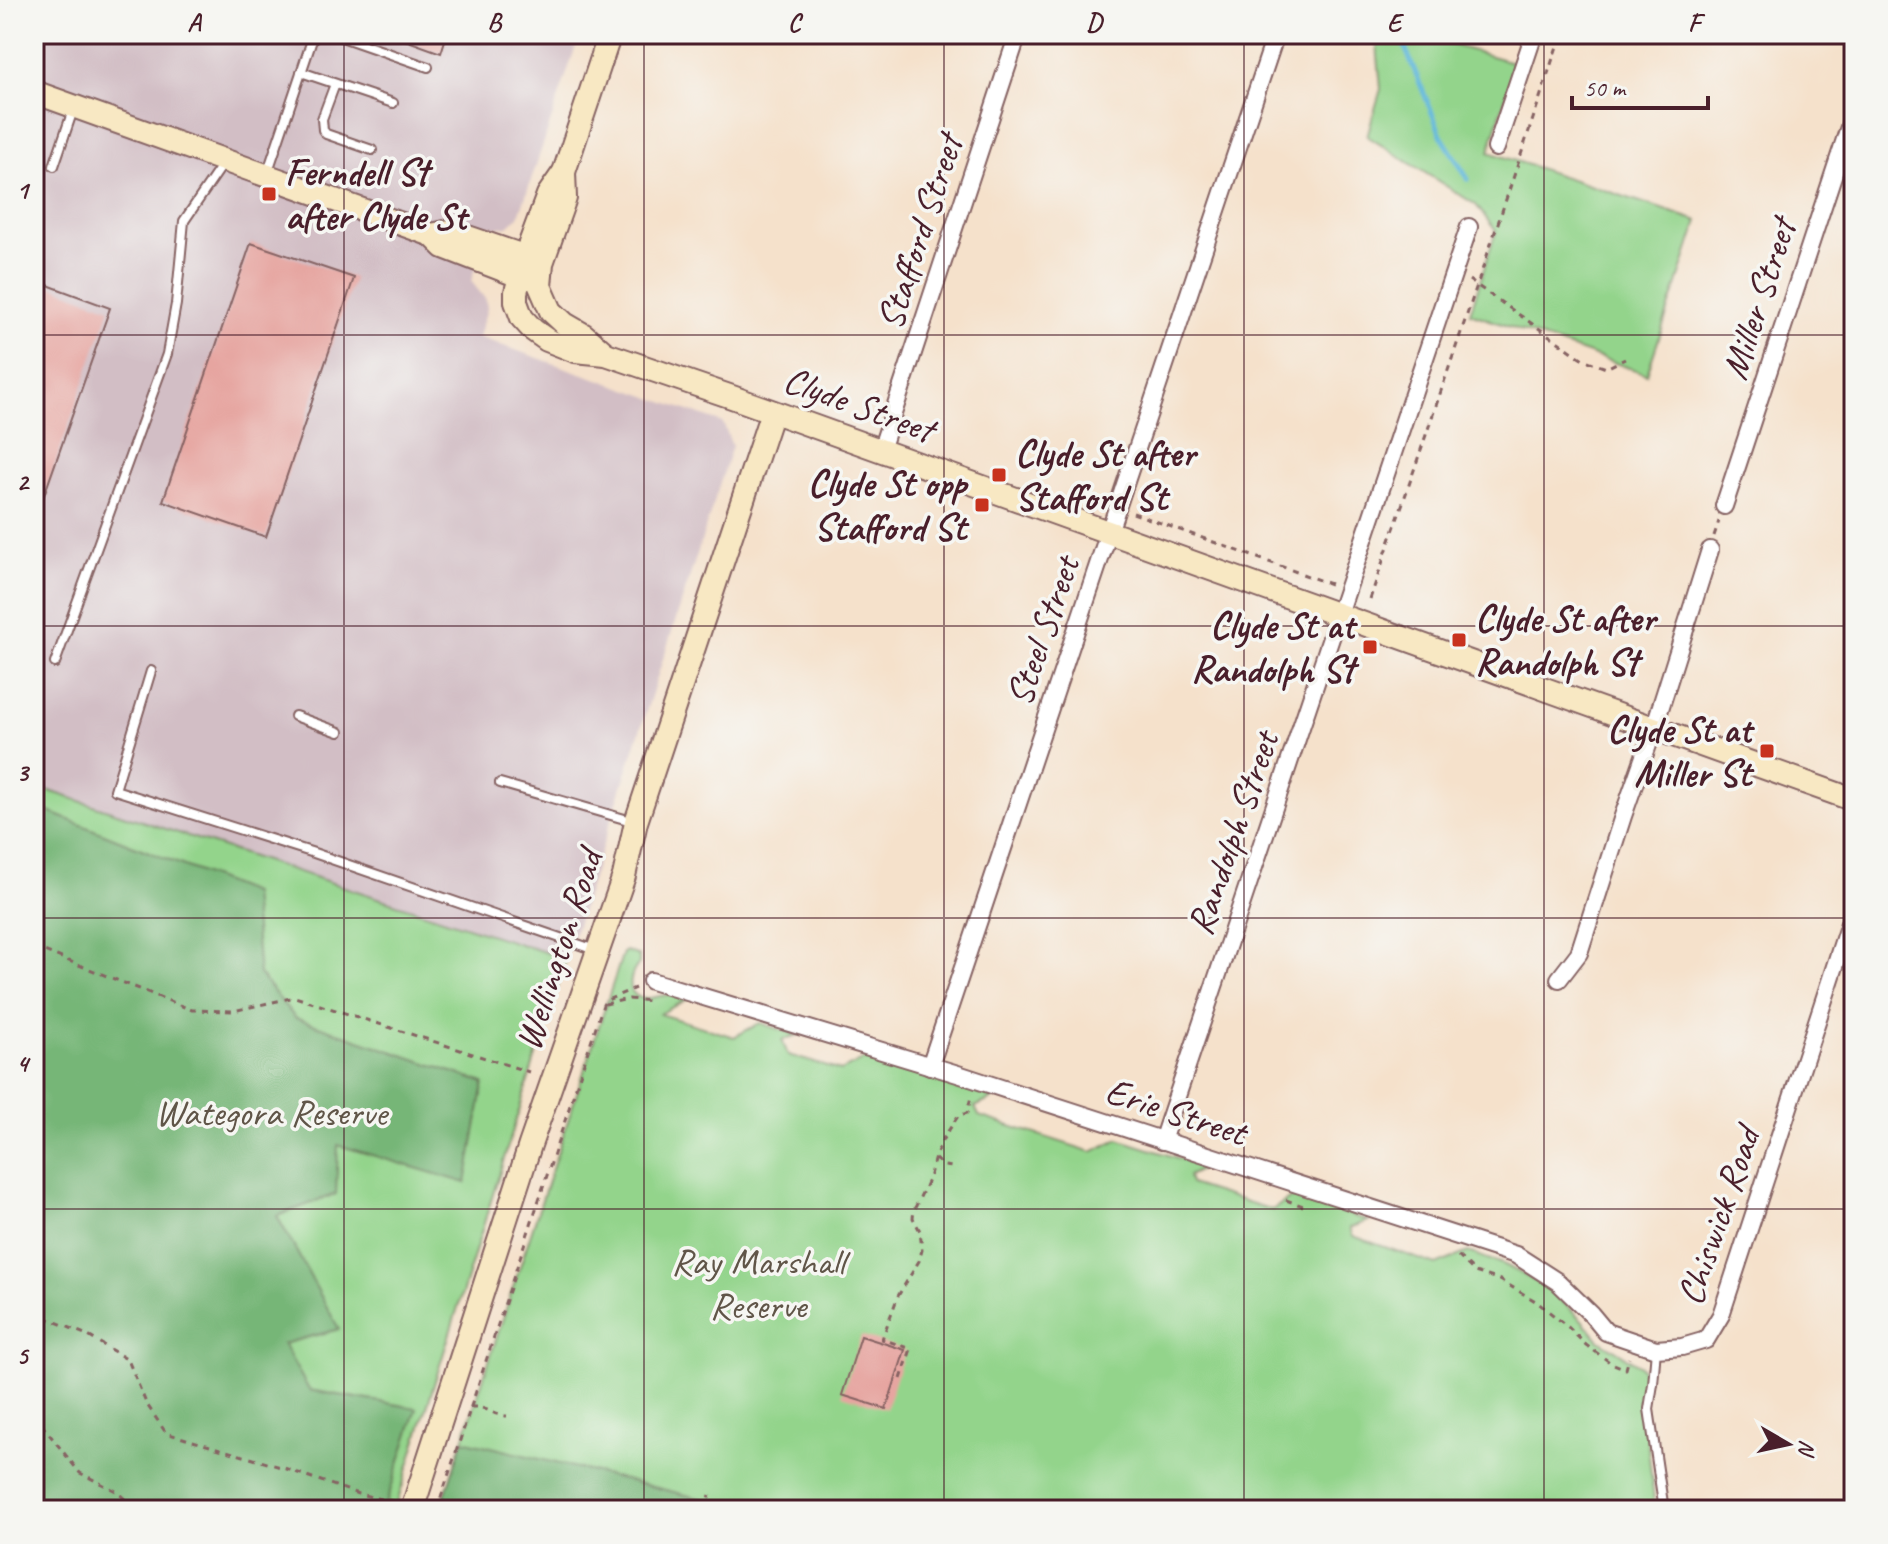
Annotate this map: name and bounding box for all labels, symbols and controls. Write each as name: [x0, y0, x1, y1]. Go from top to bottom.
text: A: [187, 6, 202, 39]
text: B: [487, 6, 503, 39]
text: C: [788, 6, 804, 39]
text: D: [1086, 6, 1104, 39]
text: E: [1387, 6, 1405, 39]
text: F: [1688, 6, 1706, 39]
scale bar: [1572, 60, 1708, 110]
text: 50 m: [1584, 73, 1627, 103]
street label: Stafford Street: [866, 124, 975, 335]
place label: Ferndell St after Clyde St: [285, 149, 470, 240]
text: 1: [16, 174, 31, 207]
marker: Ferndell St after Clyde St: [260, 185, 278, 203]
street label: Miller Street: [1711, 208, 1808, 385]
street label: Clyde Street: [777, 356, 945, 455]
place label: Clyde St after Stafford St: [1015, 430, 1199, 521]
place label: Clyde St opp Stafford St: [808, 460, 969, 551]
text: 2: [16, 465, 30, 498]
marker: Clyde St after Stafford St: [990, 466, 1008, 484]
marker: Clyde St opp Stafford St: [973, 496, 991, 514]
street label: Steel Street: [995, 547, 1091, 712]
place label: Clyde St after Randolph St: [1475, 595, 1659, 686]
place label: Clyde St at Randolph St: [1191, 602, 1359, 693]
marker: Clyde St after Randolph St: [1450, 631, 1468, 649]
marker: Clyde St at Randolph St: [1361, 638, 1379, 656]
place label: Clyde St at Miller St: [1607, 706, 1755, 797]
street label: Randolph Street: [1176, 722, 1290, 941]
marker: Clyde St at Miller St: [1758, 742, 1776, 760]
text: 3: [16, 756, 30, 789]
street label: Wellington Road: [504, 839, 615, 1056]
text: 4: [16, 1047, 31, 1080]
street label: Erie Street: [1100, 1067, 1255, 1157]
park label: Wategora Reserve: [155, 1089, 389, 1136]
street label: Chiswick Road: [1666, 1117, 1772, 1311]
park label: Ray Marshall Reserve: [671, 1238, 851, 1329]
text: 5: [16, 1339, 30, 1372]
north arrow: [1748, 1404, 1828, 1484]
text: N: [1791, 1438, 1822, 1459]

